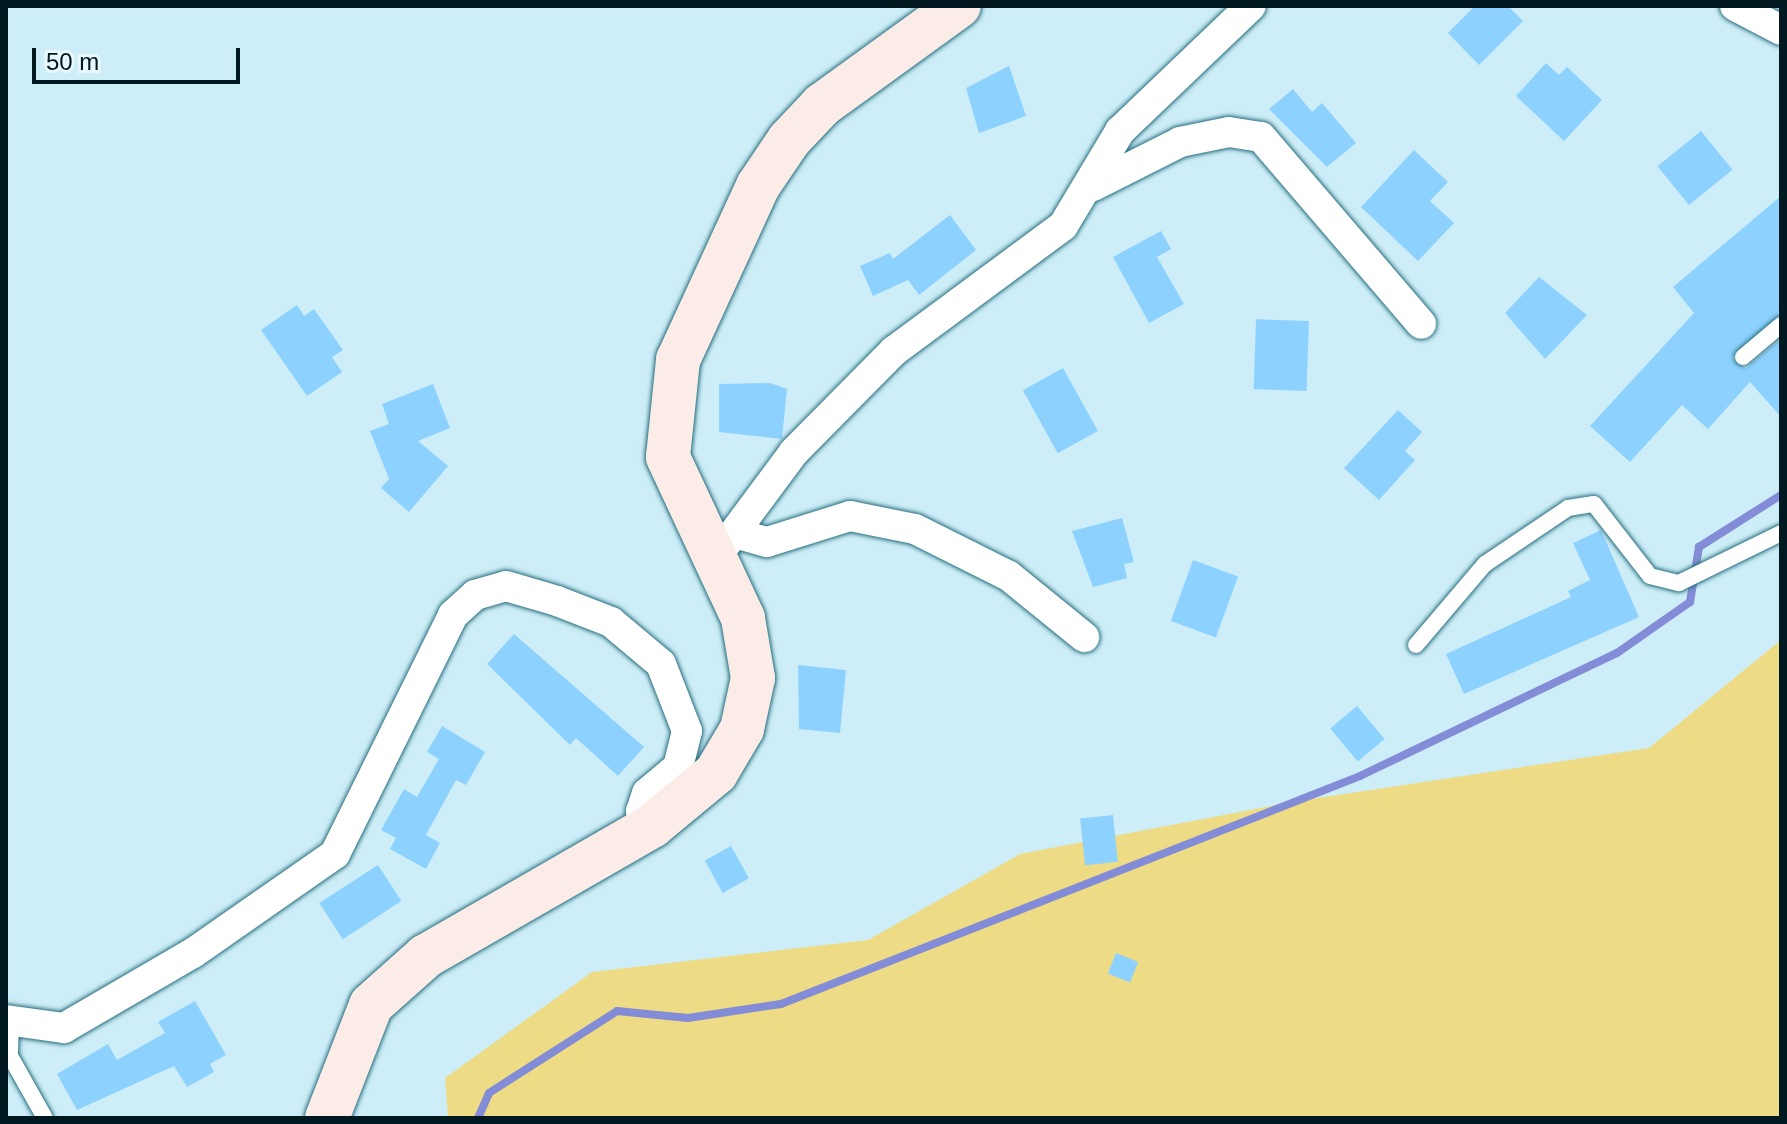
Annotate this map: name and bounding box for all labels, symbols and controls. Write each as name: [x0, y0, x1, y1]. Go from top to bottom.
scale bar: [36, 32, 244, 82]
text: 50 m: [46, 48, 99, 75]

